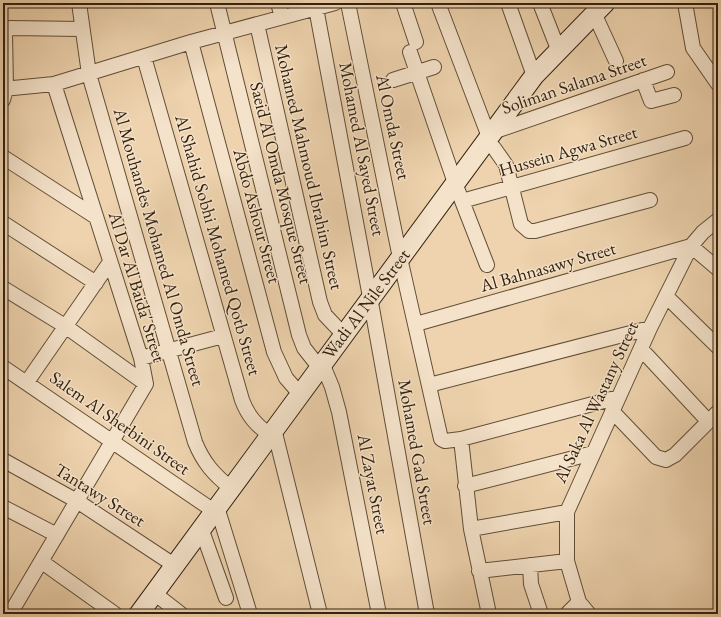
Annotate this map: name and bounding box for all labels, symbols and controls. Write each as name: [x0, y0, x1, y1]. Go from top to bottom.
street label: Mohamed Mahmoud Ibrahim Street: [270, 42, 349, 292]
street label: Soliman Salama Street: [499, 48, 649, 119]
street label: Mohamed Al Sayed Street: [334, 60, 391, 238]
street label: Al Omda Street: [371, 71, 416, 182]
street label: Saeid Al Omda Mosque Street: [245, 80, 318, 287]
street label: Al Mouhandes Mohamed Al Omda Street: [108, 104, 210, 389]
street label: Al Shahid Sobhi Mohamed Qotb Street: [170, 111, 267, 378]
street label: Hussein Agwa Street: [496, 120, 640, 181]
street label: Abdo Ashour Street: [228, 145, 287, 286]
street label: Al Dar Al Baida' Street: [103, 208, 171, 365]
street label: Al Bahnasawy Street: [476, 236, 619, 297]
street label: Wadi Al Nile Street: [317, 244, 415, 364]
street label: Al Saka Al Wastany Street: [548, 317, 643, 487]
street label: Salem Al Sherbini Street: [46, 365, 195, 480]
street label: Mohamed Gad Street: [393, 378, 442, 527]
street label: Al Zayat Street: [352, 431, 395, 536]
street label: Tantawy Street: [51, 458, 150, 532]

